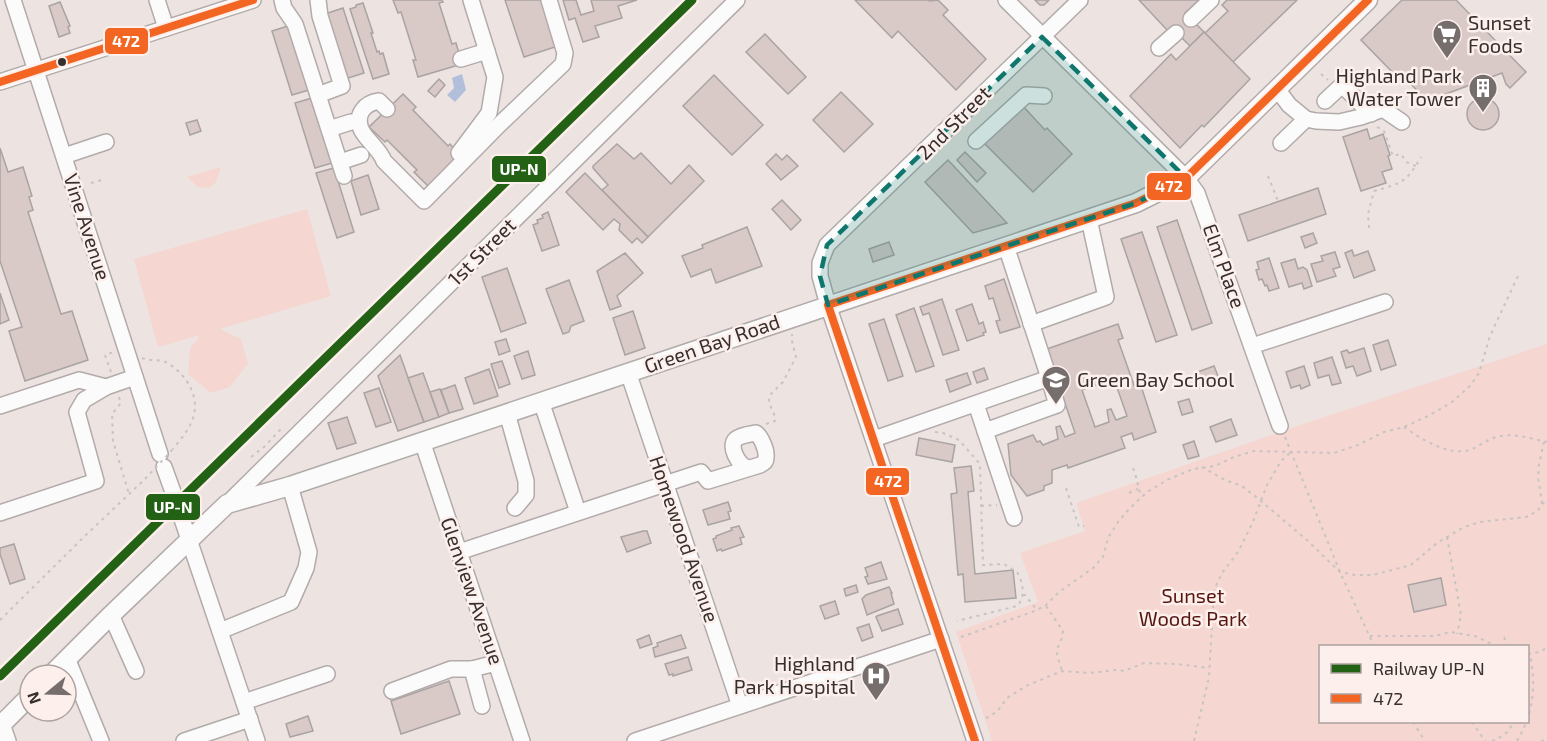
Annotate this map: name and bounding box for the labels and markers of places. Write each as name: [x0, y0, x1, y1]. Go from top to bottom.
place label: Sunset Foods: [1468, 10, 1531, 57]
supermarket icon: Sunset Foods: [1431, 18, 1463, 60]
unlabelled marker: [56, 56, 68, 68]
place label: Highland Park Water Tower: [1336, 63, 1462, 110]
building icon: Highland Park Water Tower: [1467, 72, 1499, 114]
school or university icon: Green Bay School: [1040, 364, 1072, 406]
place label: Green Bay School: [1077, 367, 1234, 391]
place label: Highland Park Hospital: [734, 651, 855, 698]
hospital icon: Highland Park Hospital: [860, 660, 892, 702]

